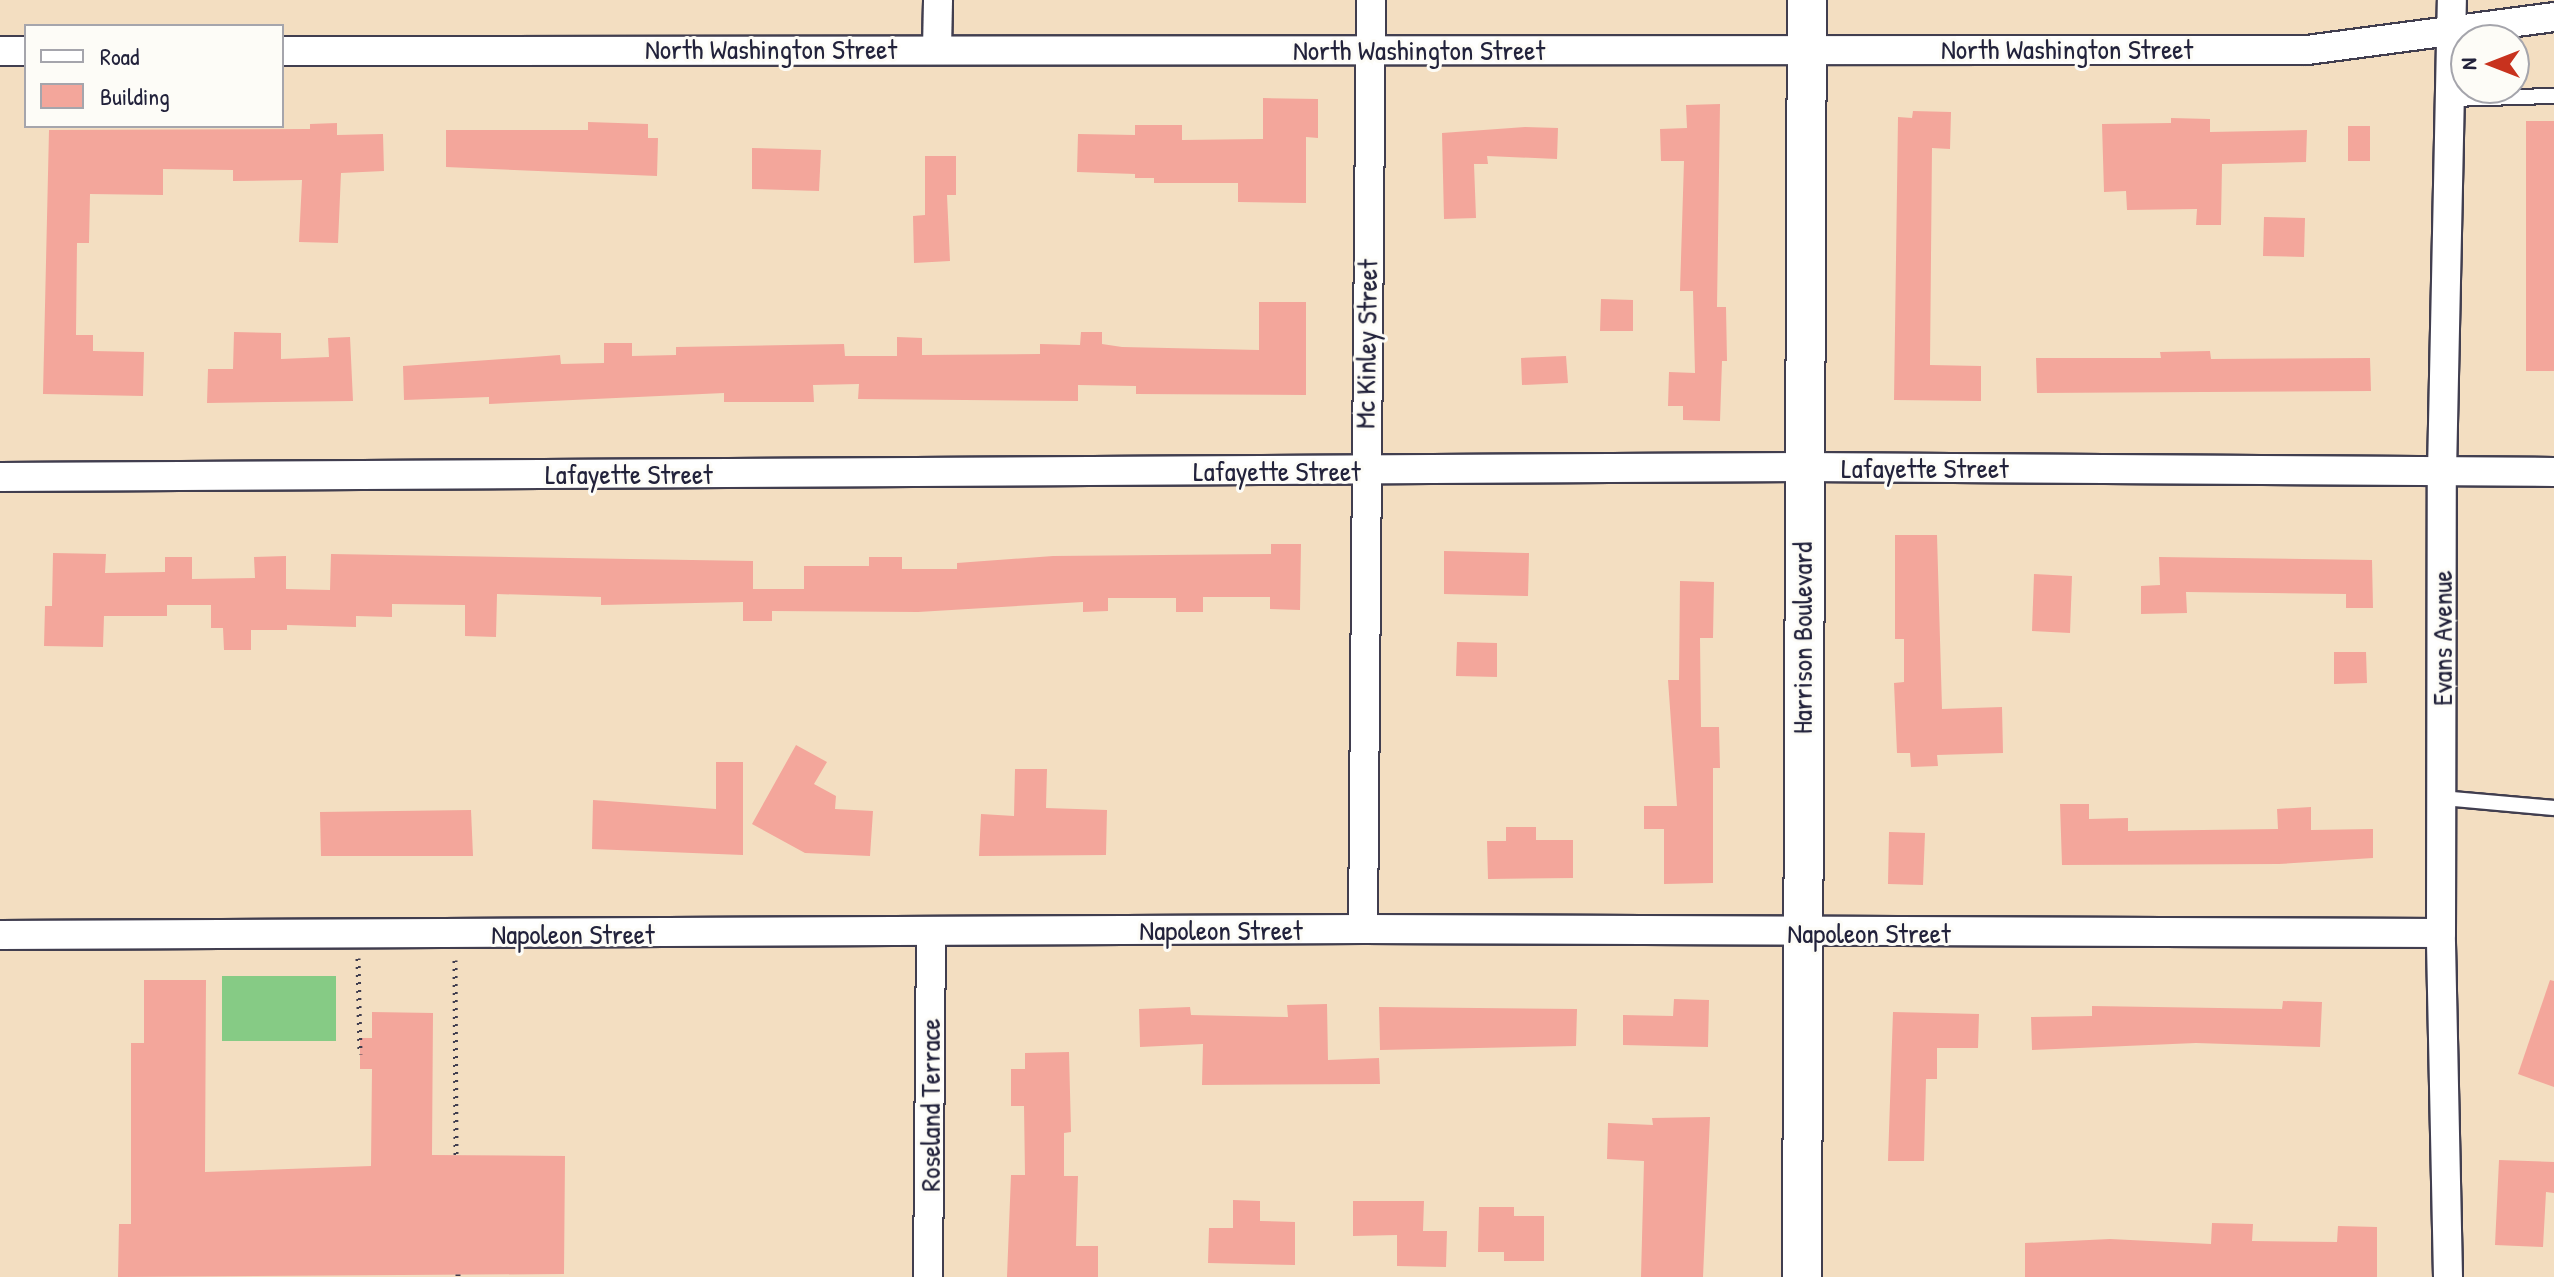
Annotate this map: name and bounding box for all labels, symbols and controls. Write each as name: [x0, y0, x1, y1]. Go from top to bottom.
legend: [24, 24, 284, 128]
north arrow: [2450, 24, 2530, 104]
street label: North Washington Street: [645, 32, 897, 66]
street label: North Washington Street: [1941, 32, 2193, 66]
street label: North Washington Street: [1293, 33, 1545, 67]
text: Road: [100, 40, 139, 72]
text: N: [2453, 58, 2483, 70]
text: Building: [100, 80, 170, 112]
street label: Mc Kinley Street: [1348, 259, 1384, 429]
street label: Lafayette Street: [1841, 451, 2009, 485]
street label: Lafayette Street: [1193, 454, 1361, 488]
street label: Lafayette Street: [545, 457, 713, 491]
street label: Harrison Boulevard: [1785, 542, 1819, 734]
street label: Evans Avenue: [2425, 570, 2459, 706]
street label: Napoleon Street: [1139, 913, 1303, 947]
street label: Napoleon Street: [1787, 916, 1951, 950]
street label: Napoleon Street: [491, 917, 655, 951]
street label: Roseland Terrace: [913, 1018, 947, 1192]

